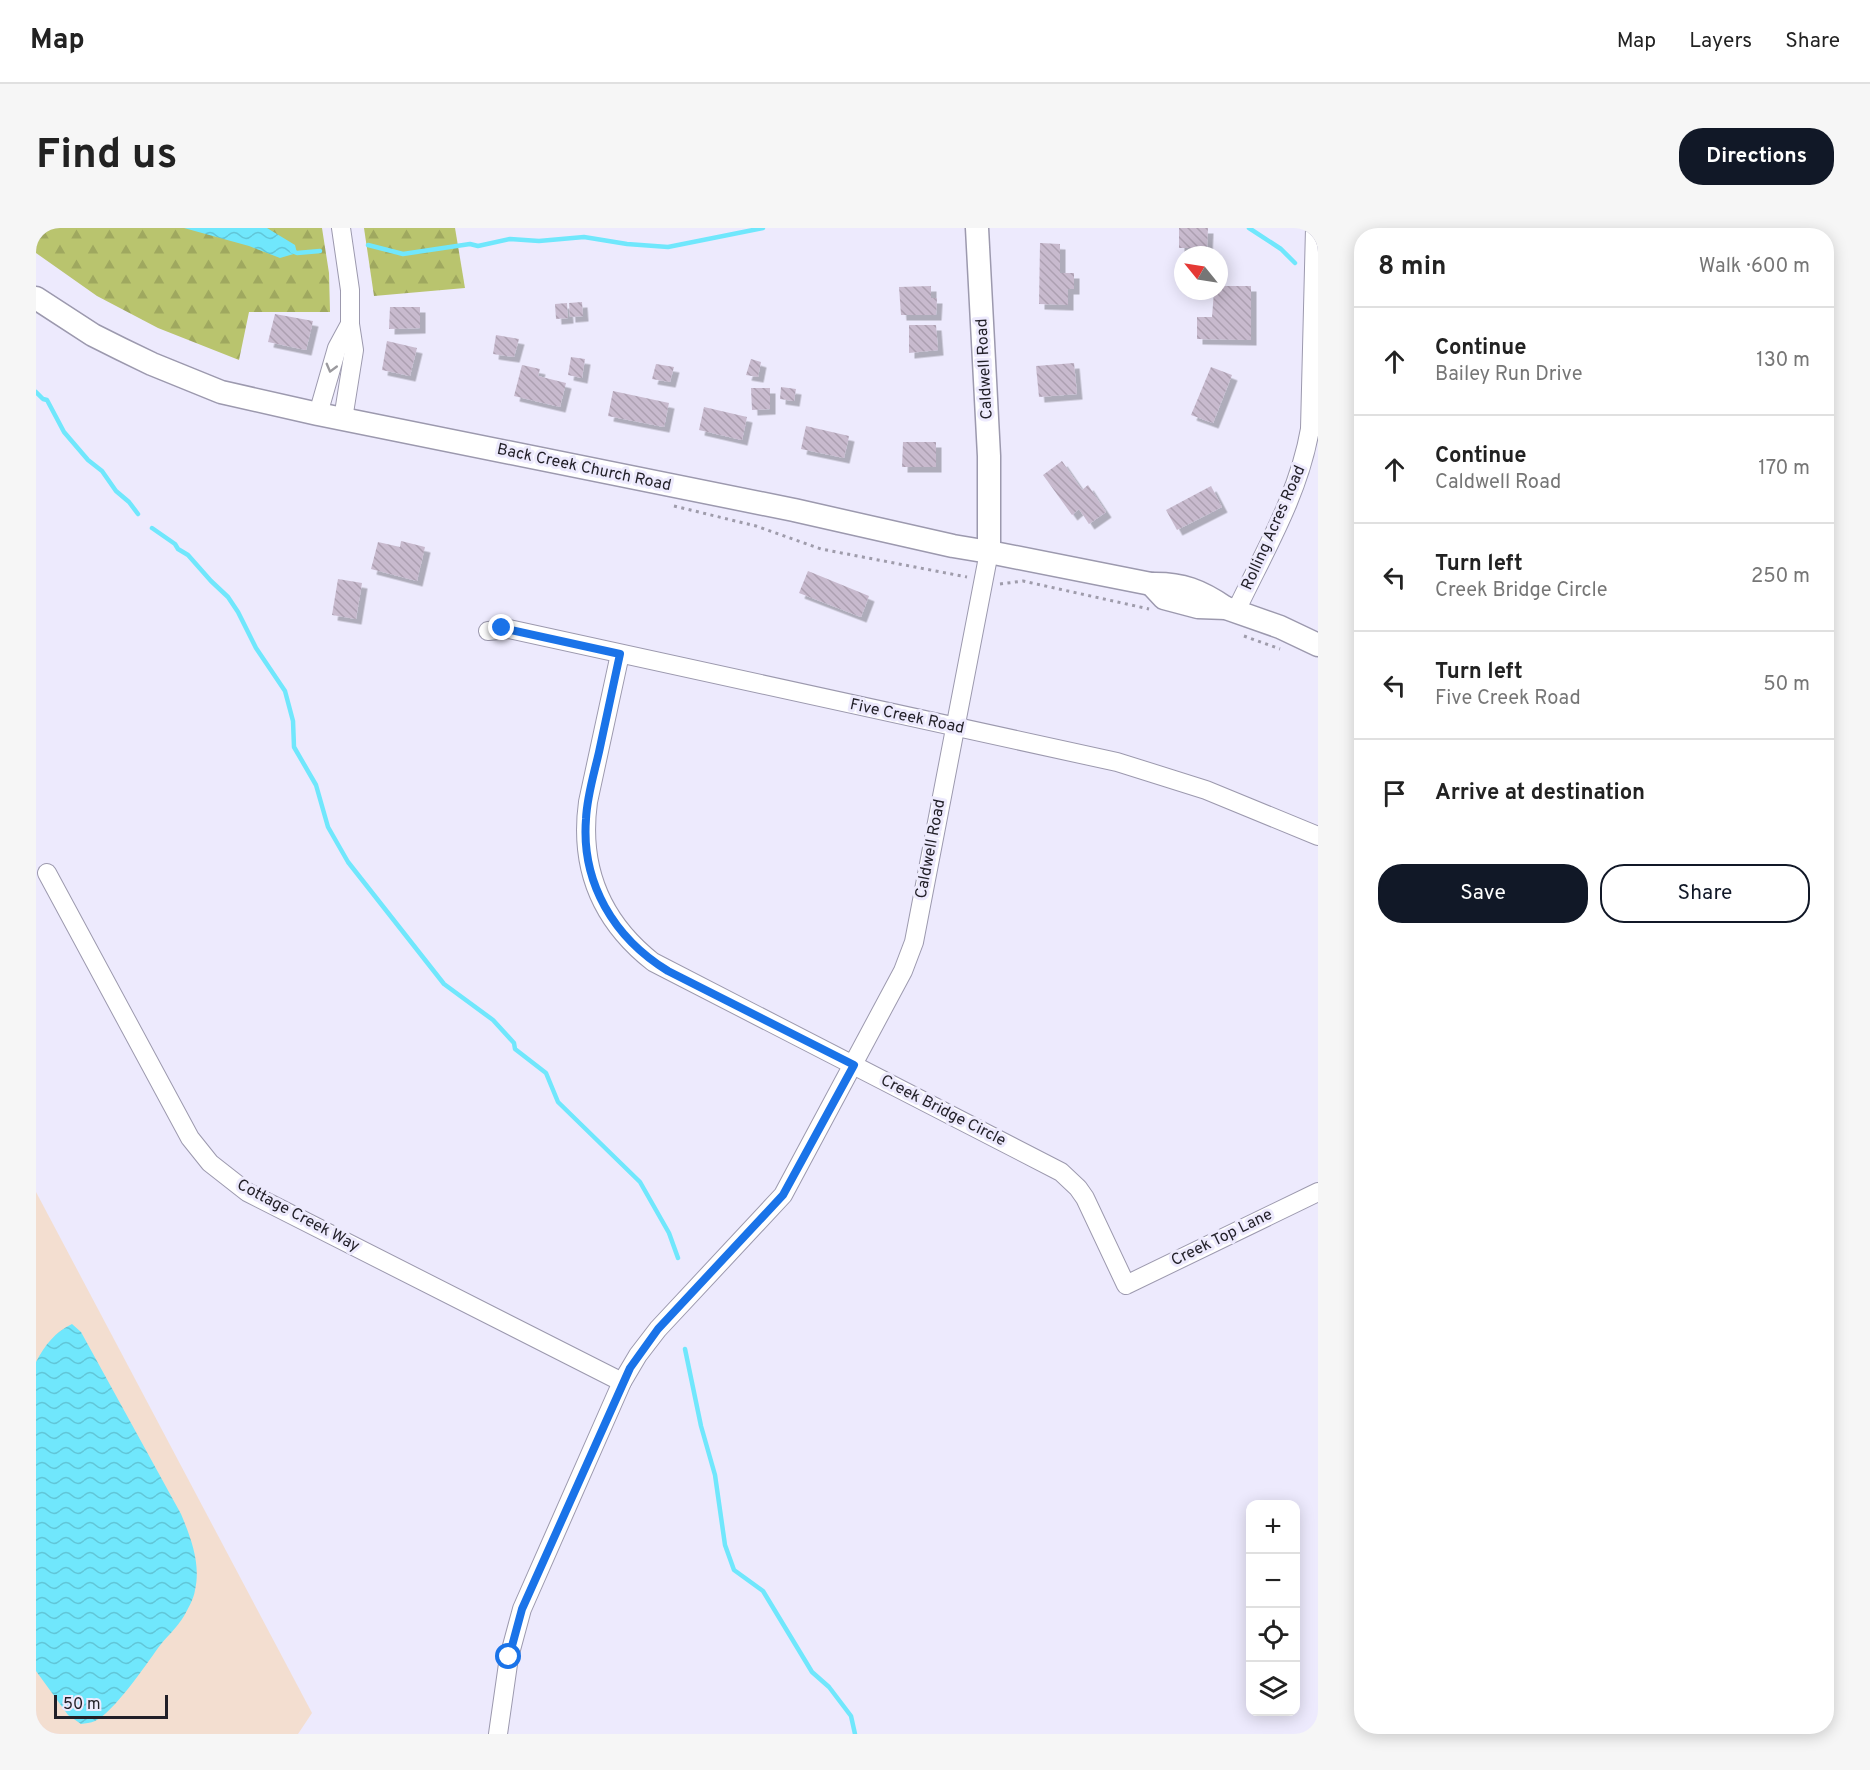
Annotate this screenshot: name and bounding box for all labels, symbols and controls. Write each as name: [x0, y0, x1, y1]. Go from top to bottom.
text: Map: [30, 23, 85, 59]
text: Map: [1617, 28, 1656, 55]
text: Layers: [1689, 28, 1752, 55]
text: Share: [1785, 28, 1840, 55]
button: Directions: [1679, 128, 1834, 185]
text: Find us: [36, 130, 177, 183]
north arrow: [1174, 246, 1228, 300]
text: 8 min: [1378, 251, 1446, 284]
text: Walk · 600 m: [1699, 254, 1810, 280]
street label: Caldwell Road: [972, 318, 998, 420]
text: Continue: [1435, 335, 1526, 362]
icon: ahead: [1378, 345, 1411, 378]
text: 130 m: [1756, 348, 1810, 374]
one-way arrow: [326, 362, 338, 373]
text: Bailey Run Drive: [1435, 362, 1583, 388]
street label: Back Creek Church Road: [495, 440, 673, 496]
text: Continue: [1435, 443, 1526, 470]
icon: ahead: [1378, 453, 1411, 486]
text: 170 m: [1758, 456, 1810, 482]
street label: Rolling Acres Road: [1238, 463, 1310, 593]
text: Caldwell Road: [1435, 470, 1561, 496]
text: Turn left: [1435, 551, 1523, 578]
icon: left: [1378, 561, 1411, 594]
text: 250 m: [1751, 564, 1810, 590]
text: Creek Bridge Circle: [1435, 578, 1607, 604]
route end: [488, 614, 514, 640]
text: Turn left: [1435, 659, 1523, 686]
icon: left: [1378, 669, 1411, 702]
text: 50 m: [1763, 672, 1810, 698]
text: Five Creek Road: [1435, 686, 1581, 712]
street label: Five Creek Road: [848, 695, 966, 739]
icon: arrive: [1378, 777, 1411, 810]
text: Arrive at destination: [1435, 780, 1645, 807]
street label: Caldwell Road: [912, 798, 950, 900]
button: Save: [1378, 864, 1588, 923]
button: Share: [1600, 864, 1810, 923]
street label: Creek Bridge Circle: [877, 1071, 1009, 1151]
street label: Cottage Creek Way: [233, 1175, 363, 1257]
street label: Creek Top Lane: [1168, 1205, 1276, 1271]
map controls: [1246, 1500, 1300, 1716]
button: +: [1246, 1500, 1300, 1554]
button: −: [1246, 1554, 1300, 1608]
button: locate: [1246, 1608, 1300, 1662]
route start: [495, 1643, 521, 1669]
button: layers: [1246, 1662, 1300, 1716]
scale bar: [54, 1692, 168, 1720]
text: 50 m: [63, 1695, 101, 1715]

